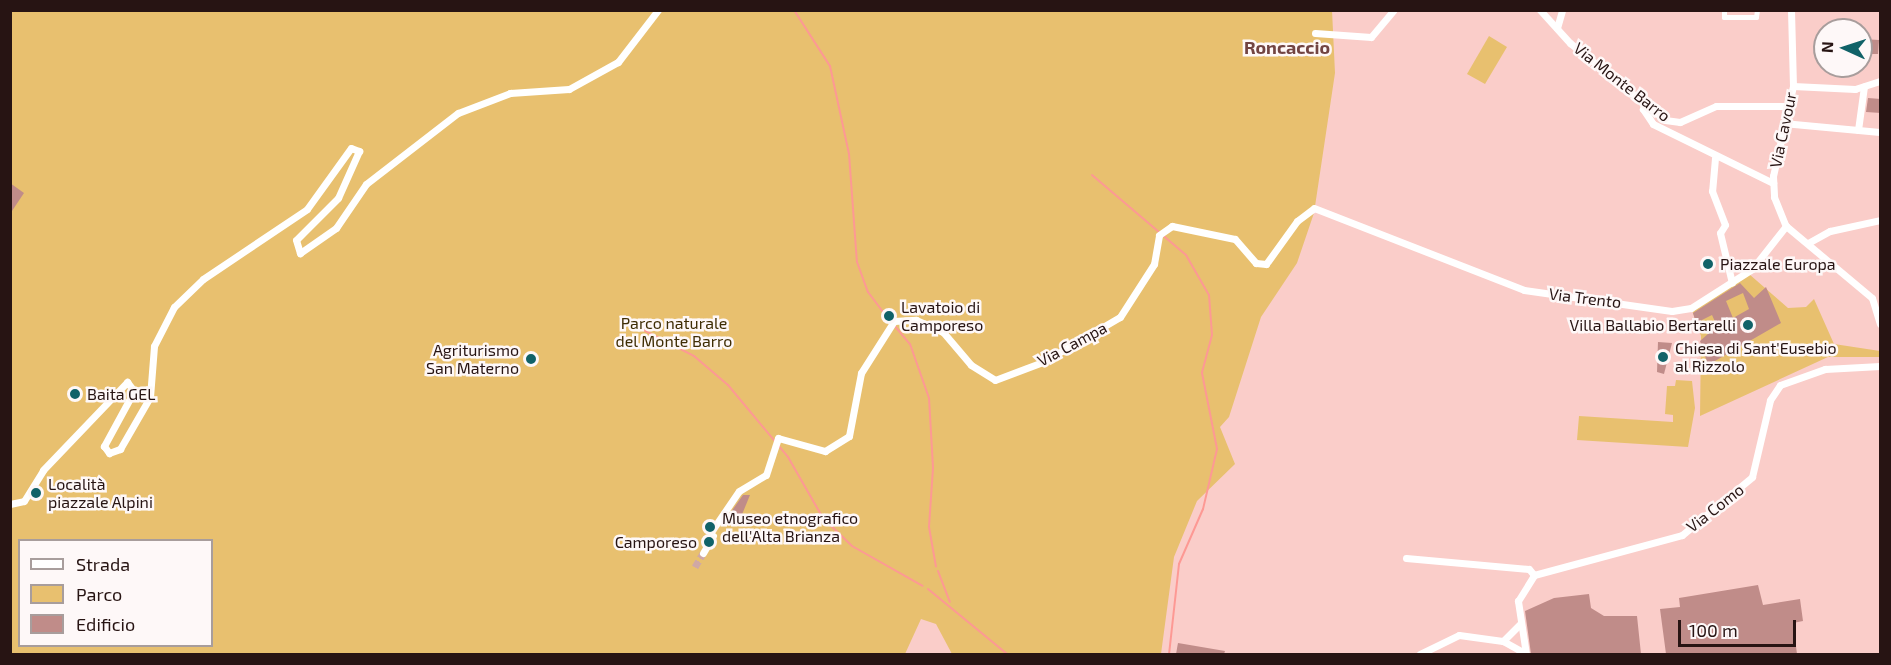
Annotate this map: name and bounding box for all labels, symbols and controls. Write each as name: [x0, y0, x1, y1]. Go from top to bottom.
north arrow: [1813, 18, 1873, 78]
district label: Roncaccio: [1244, 36, 1330, 58]
street label: Via Monte Barro: [1570, 38, 1674, 126]
text: N: [1817, 41, 1836, 53]
street label: Via Cavour: [1766, 90, 1800, 170]
place label: Piazzale Europa: [1720, 254, 1836, 274]
marker: Piazzale Europa: [1701, 257, 1715, 271]
street label: Via Trento: [1548, 284, 1622, 312]
place label: Lavatoio di Camporeso: [901, 297, 983, 335]
marker: Lavatoio di Camporeso: [882, 309, 896, 323]
park label: Parco naturale del Monte Barro: [615, 313, 733, 351]
place label: Villa Ballabio Bertarelli: [1570, 315, 1736, 335]
street label: Via Campa: [1034, 318, 1110, 370]
marker: Villa Ballabio Bertarelli: [1741, 318, 1755, 332]
place label: Chiesa di Sant'Eusebio al Rizzolo: [1675, 338, 1837, 376]
place label: Agriturismo San Materno: [426, 340, 519, 378]
marker: Chiesa di Sant'Eusebio al Rizzolo: [1656, 350, 1670, 364]
marker: Agriturismo San Materno: [524, 352, 538, 366]
place label: Baita GEL: [87, 384, 155, 404]
marker: Baita GEL: [68, 387, 82, 401]
place label: Località piazzale Alpini: [48, 474, 153, 512]
street label: Via Como: [1683, 480, 1747, 536]
marker: Località piazzale Alpini: [29, 486, 43, 500]
place label: Museo etnografico dell'Alta Brianza: [722, 508, 858, 546]
marker: Museo etnografico dell'Alta Brianza: [703, 520, 717, 534]
place label: Camporeso: [615, 532, 697, 552]
marker: Camporeso: [702, 535, 716, 549]
legend: [18, 539, 213, 647]
text: Strada: [76, 553, 130, 575]
text: Parco: [76, 583, 122, 605]
scale bar: [1681, 608, 1800, 646]
text: Edificio: [76, 613, 135, 635]
text: 100 m: [1689, 619, 1738, 641]

